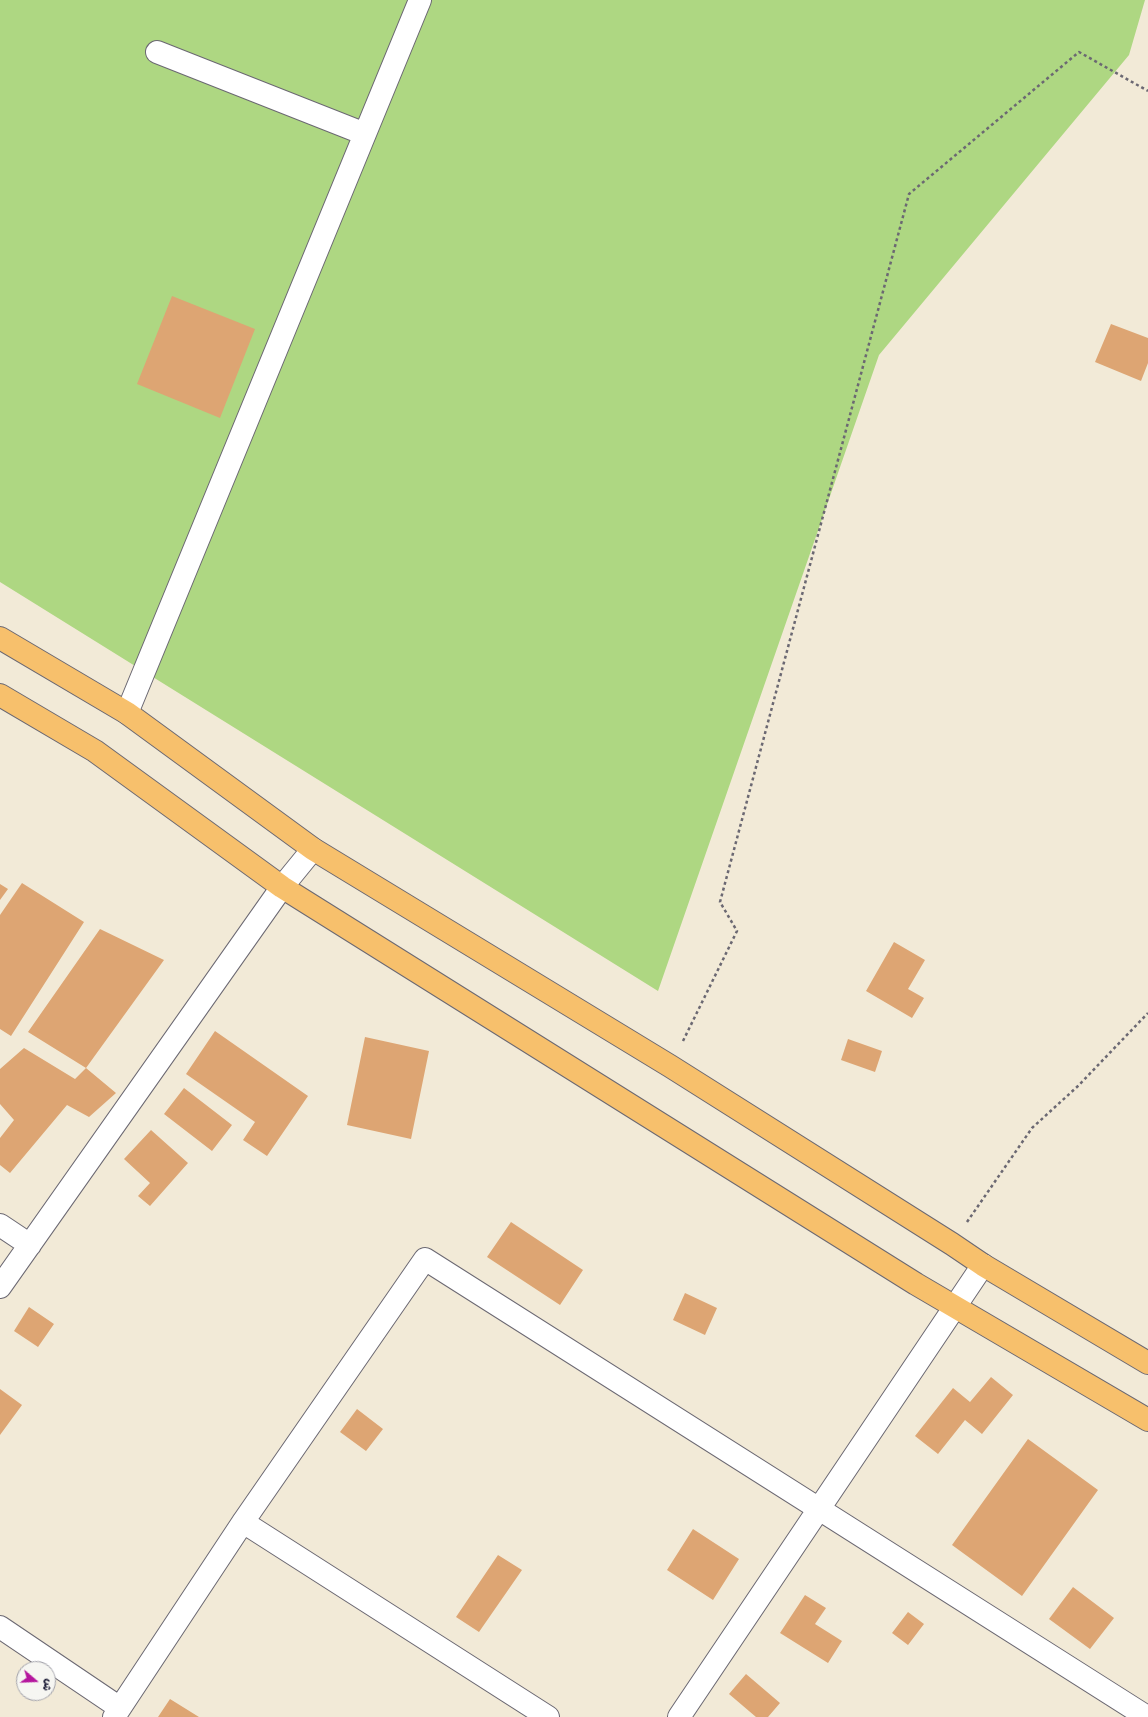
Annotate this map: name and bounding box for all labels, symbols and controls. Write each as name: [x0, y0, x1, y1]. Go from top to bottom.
north arrow: [16, 1661, 56, 1701]
text: ش: [39, 1677, 54, 1692]

